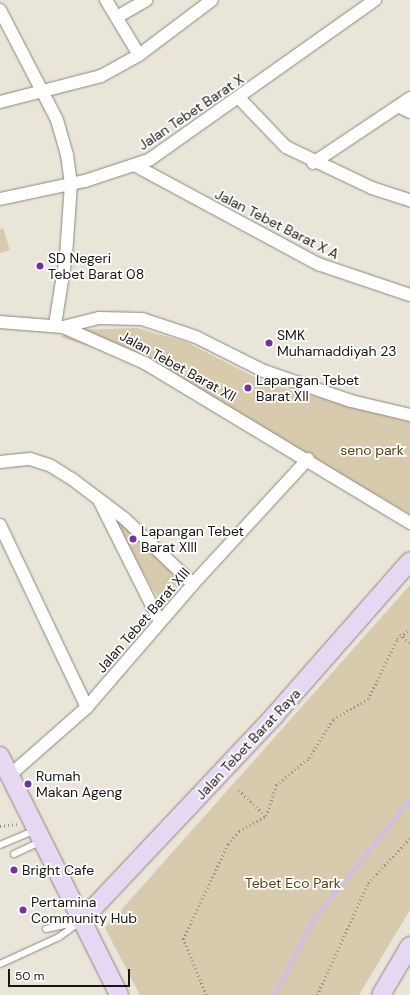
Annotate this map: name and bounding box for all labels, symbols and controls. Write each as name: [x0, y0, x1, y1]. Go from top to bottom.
street label: Jalan Tebet Barat X: [135, 70, 247, 154]
street label: Jalan Tebet Barat X A: [212, 185, 342, 263]
place label: SD Negeri Tebet Barat 08: [48, 250, 144, 282]
marker: SD Negeri Tebet Barat 08: [35, 261, 45, 271]
street label: Jalan Tebet Barat XII: [117, 327, 239, 405]
place label: SMK Muhamaddiyah 23: [277, 327, 397, 360]
marker: SMK Muhamaddiyah 23: [264, 338, 274, 348]
place label: Lapangan Tebet Barat XII: [256, 372, 359, 404]
marker: Lapangan Tebet Barat XII: [243, 383, 253, 393]
park label: seno park: [340, 442, 404, 458]
place label: Lapangan Tebet Barat XIII: [141, 523, 244, 556]
marker: Lapangan Tebet Barat XIII: [128, 534, 138, 544]
street label: Jalan Tebet Barat XIII: [93, 564, 193, 676]
street label: Jalan Tebet Barat Raya: [192, 685, 304, 803]
place label: Rumah Makan Ageng: [36, 768, 122, 800]
marker: Rumah Makan Ageng: [23, 779, 33, 789]
place label: Bright Cafe: [22, 862, 94, 878]
marker: Bright Cafe: [9, 865, 19, 875]
park label: Tebet Eco Park: [245, 875, 341, 891]
place label: Pertamina Community Hub: [31, 894, 137, 926]
marker: Pertamina Community Hub: [18, 905, 28, 915]
scale bar: [10, 961, 132, 987]
text: 50 m: [15, 968, 44, 984]

